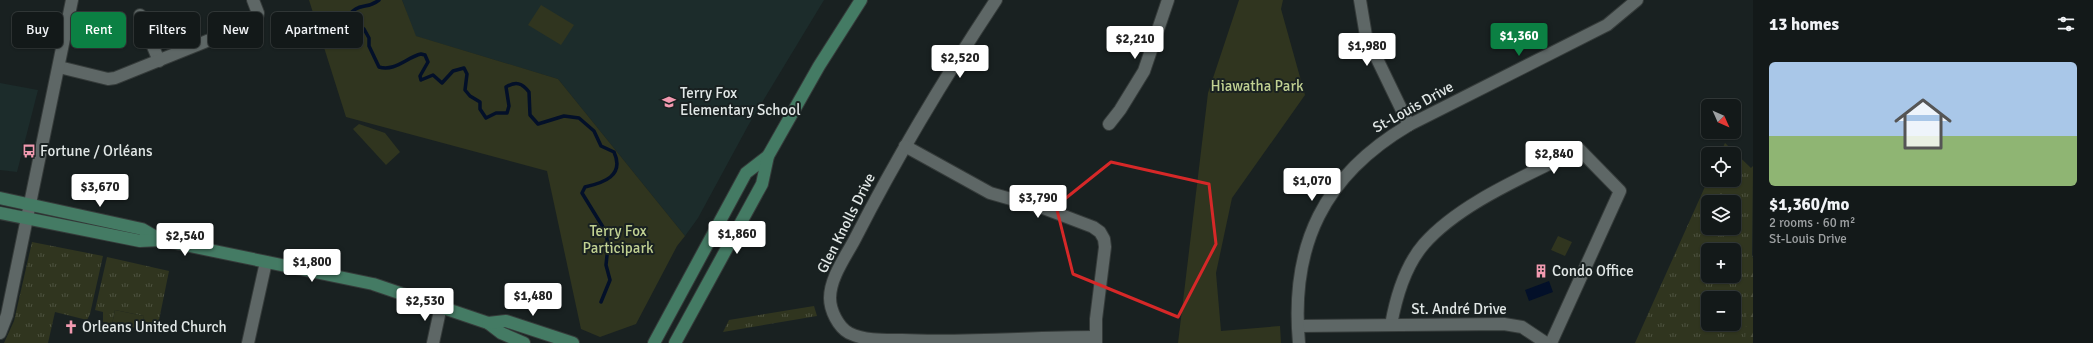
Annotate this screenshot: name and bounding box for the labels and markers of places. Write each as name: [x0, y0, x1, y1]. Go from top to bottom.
pin: $1,360: [1486, 23, 1552, 57]
pin: $2,210: [1102, 26, 1168, 60]
pin: $1,980: [1334, 33, 1400, 67]
pin: $2,520: [927, 45, 993, 79]
place label: Terry Fox Elementary School: [680, 84, 801, 119]
school or university icon: Terry Fox Elementary School: [661, 94, 677, 110]
pin: $2,840: [1521, 141, 1587, 175]
place label: Fortune / Orléans: [40, 142, 153, 160]
bus stop icon: Fortune / Orléans: [21, 143, 37, 159]
pin: $1,070: [1279, 168, 1345, 202]
pin: $3,670: [67, 174, 133, 208]
pin: $3,790: [1005, 185, 1071, 219]
pin: $1,860: [704, 221, 770, 255]
pin: $2,540: [152, 223, 218, 257]
pin: $1,800: [279, 249, 345, 283]
place label: Condo Office: [1552, 262, 1634, 280]
building icon: Condo Office: [1533, 263, 1549, 279]
pin: $1,480: [500, 283, 566, 317]
pin: $2,530: [392, 288, 458, 322]
place label: Orleans United Church: [82, 318, 227, 336]
church icon: Orleans United Church: [63, 319, 79, 335]

